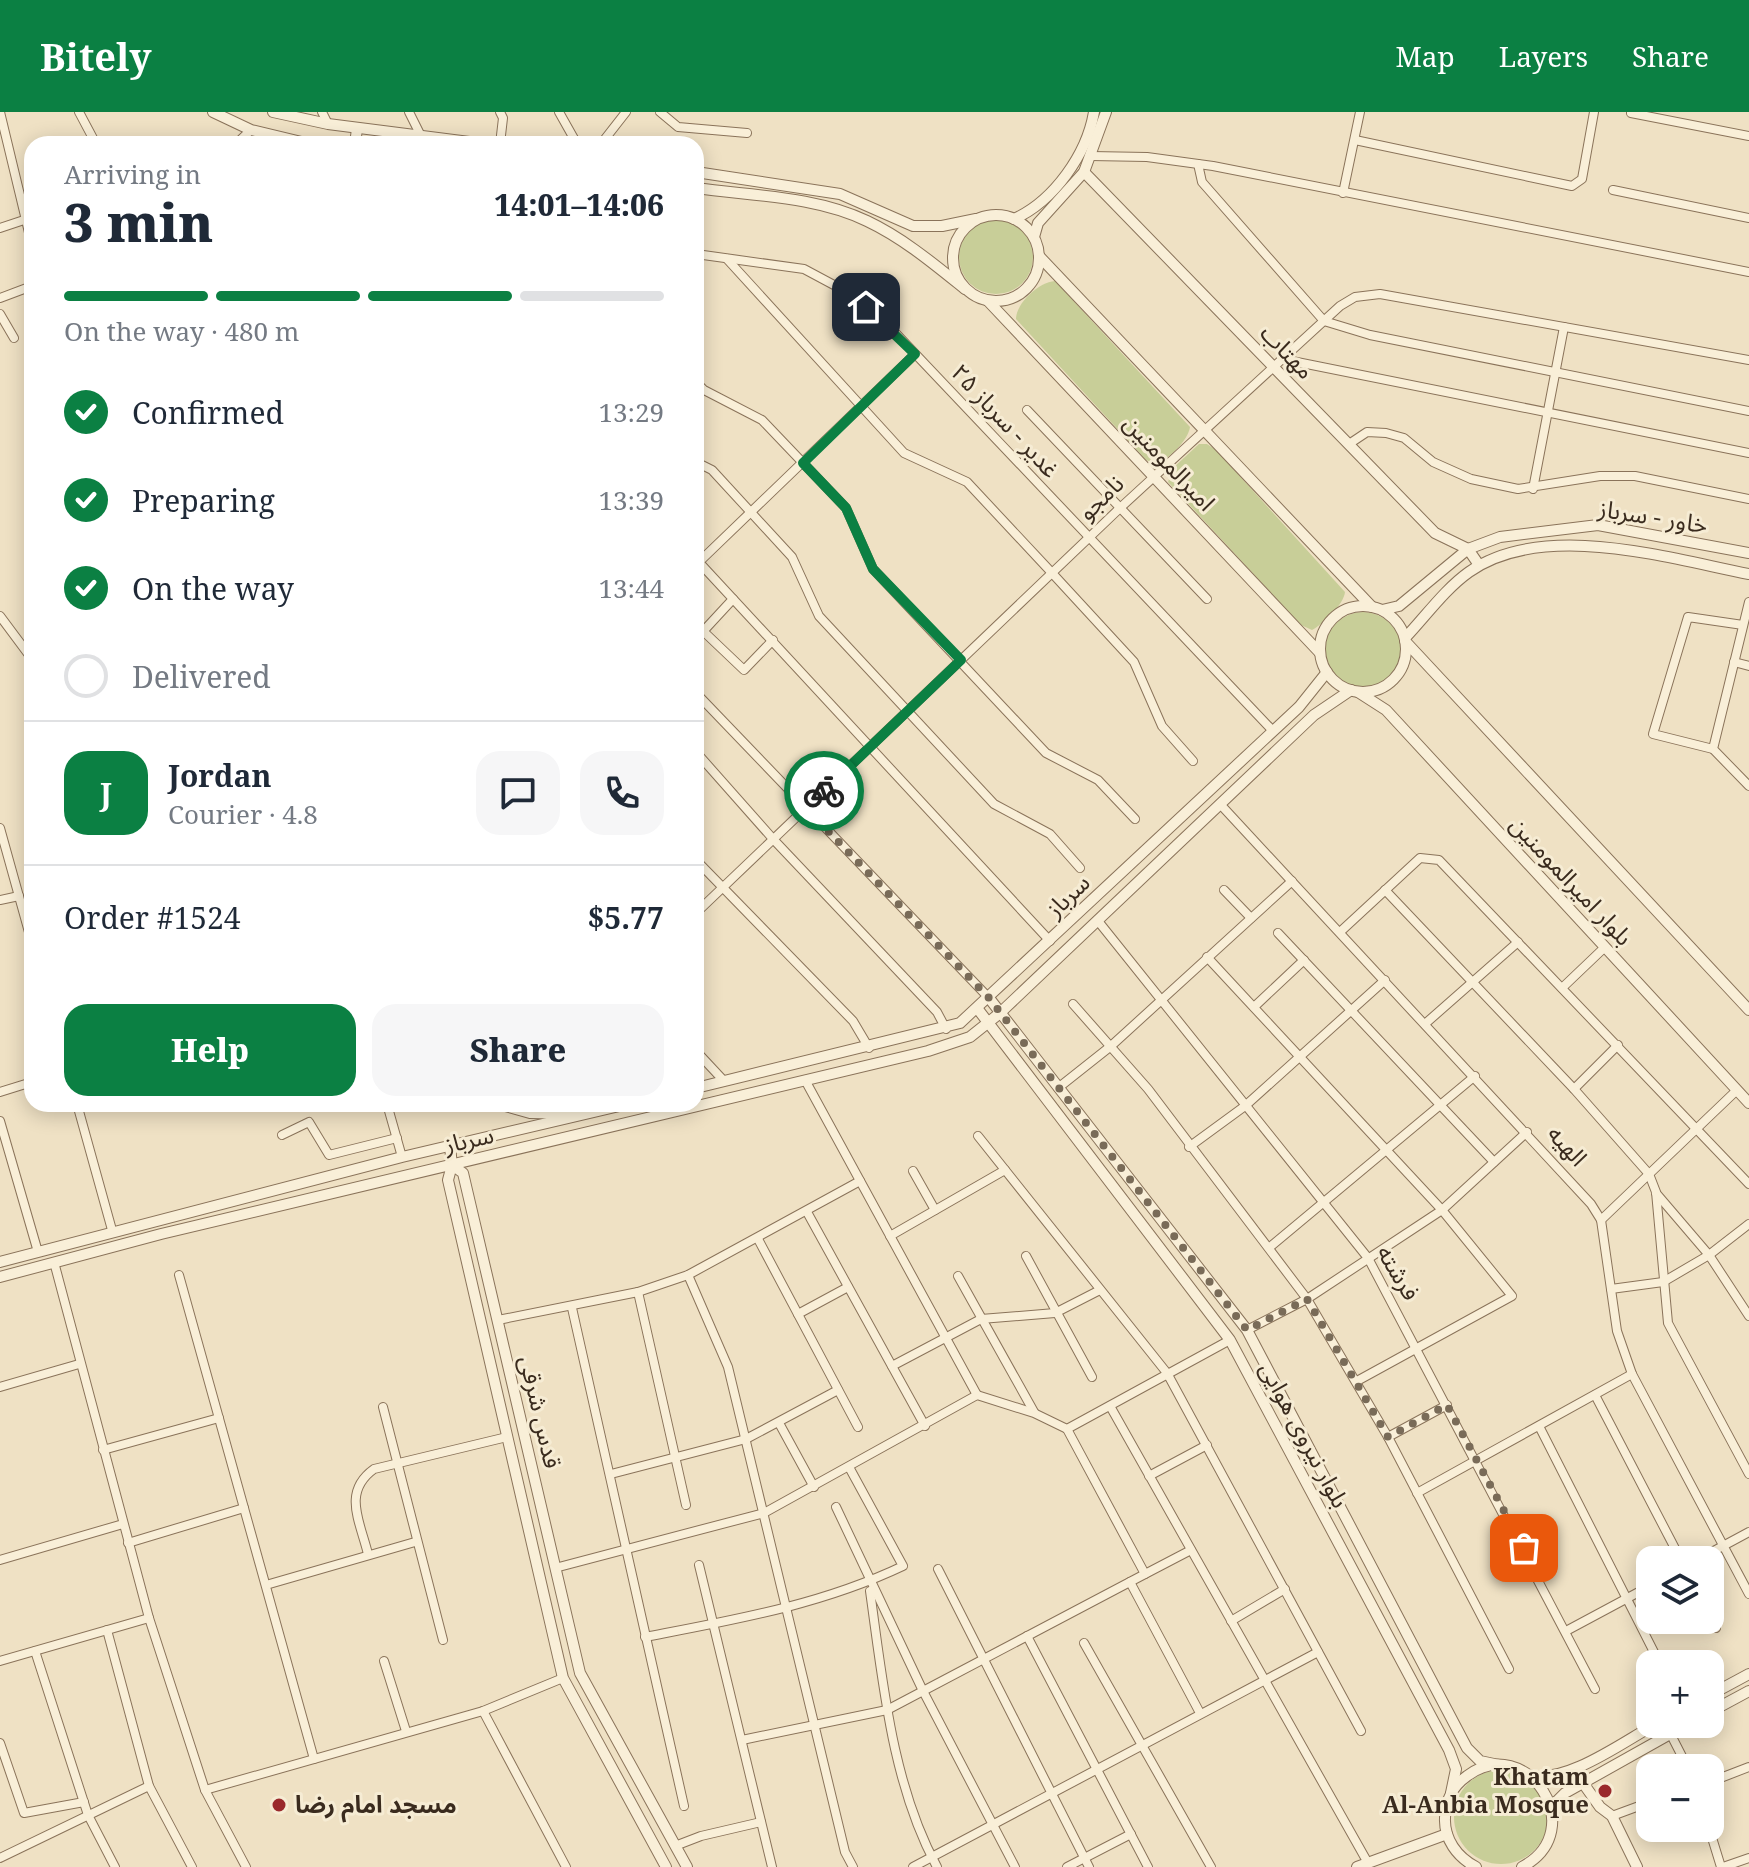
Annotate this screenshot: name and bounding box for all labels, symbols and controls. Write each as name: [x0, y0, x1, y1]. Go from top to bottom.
text: Bitely: [40, 30, 151, 82]
text: Map: [1396, 37, 1455, 75]
text: Layers: [1499, 37, 1588, 75]
text: Share: [1632, 37, 1709, 75]
text: Arriving in: [64, 156, 201, 192]
text: 14:01–14:06: [494, 184, 664, 225]
text: 3 min: [64, 186, 213, 257]
pin: [832, 273, 900, 341]
icon: home: [844, 285, 888, 329]
text: On the way · 480 m: [64, 313, 299, 349]
street label: مهتاب: [1254, 316, 1322, 386]
street label: غدیر - سرباز ۲۵: [945, 356, 1068, 484]
icon: check: [64, 390, 108, 434]
text: Confirmed: [132, 392, 284, 433]
text: 13:29: [598, 394, 664, 430]
street label: امیرالمومنین: [1117, 407, 1223, 517]
street label: نامجو: [1070, 467, 1130, 527]
icon: check: [64, 478, 108, 522]
text: Preparing: [132, 480, 275, 521]
text: 13:39: [598, 482, 664, 518]
street label: خاور - سرباز: [1595, 490, 1710, 540]
icon: check: [64, 566, 108, 610]
text: On the way: [132, 568, 294, 609]
text: 13:44: [598, 570, 664, 606]
text: Delivered: [132, 656, 271, 697]
button: chat: [476, 751, 560, 835]
button: phone: [580, 751, 664, 835]
courier: [784, 751, 864, 831]
text: Jordan: [168, 755, 271, 796]
icon: bike: [802, 769, 846, 813]
text: J: [100, 773, 112, 814]
text: Courier · 4.8: [168, 796, 318, 832]
street label: بلوار امیرالمومنین: [1503, 808, 1641, 952]
street label: سرباز: [1037, 866, 1096, 925]
text: Order #1524: [64, 897, 241, 938]
text: $5.77: [587, 897, 664, 938]
button: Help: [64, 1004, 356, 1096]
button: Share: [372, 1004, 664, 1096]
street label: سرباز: [440, 1117, 497, 1160]
street label: الهیه: [1541, 1117, 1595, 1173]
street label: فرشته: [1370, 1238, 1429, 1306]
street label: قدس شرقی: [512, 1352, 570, 1471]
street label: بلوار نیروی هوایی: [1253, 1355, 1358, 1513]
pin: [1490, 1514, 1558, 1582]
icon: bag: [1502, 1526, 1546, 1570]
map controls: [1636, 1546, 1724, 1842]
button: layers: [1636, 1546, 1724, 1634]
button: +: [1636, 1650, 1724, 1738]
button: −: [1636, 1754, 1724, 1842]
place label: Khatam Al-Anbia Mosque: [1382, 1759, 1589, 1820]
marker: Khatam Al-Anbia Mosque: [1596, 1782, 1614, 1800]
place label: مسجد امام رضا: [295, 1787, 457, 1823]
marker: مسجد امام رضا: [270, 1796, 288, 1814]

